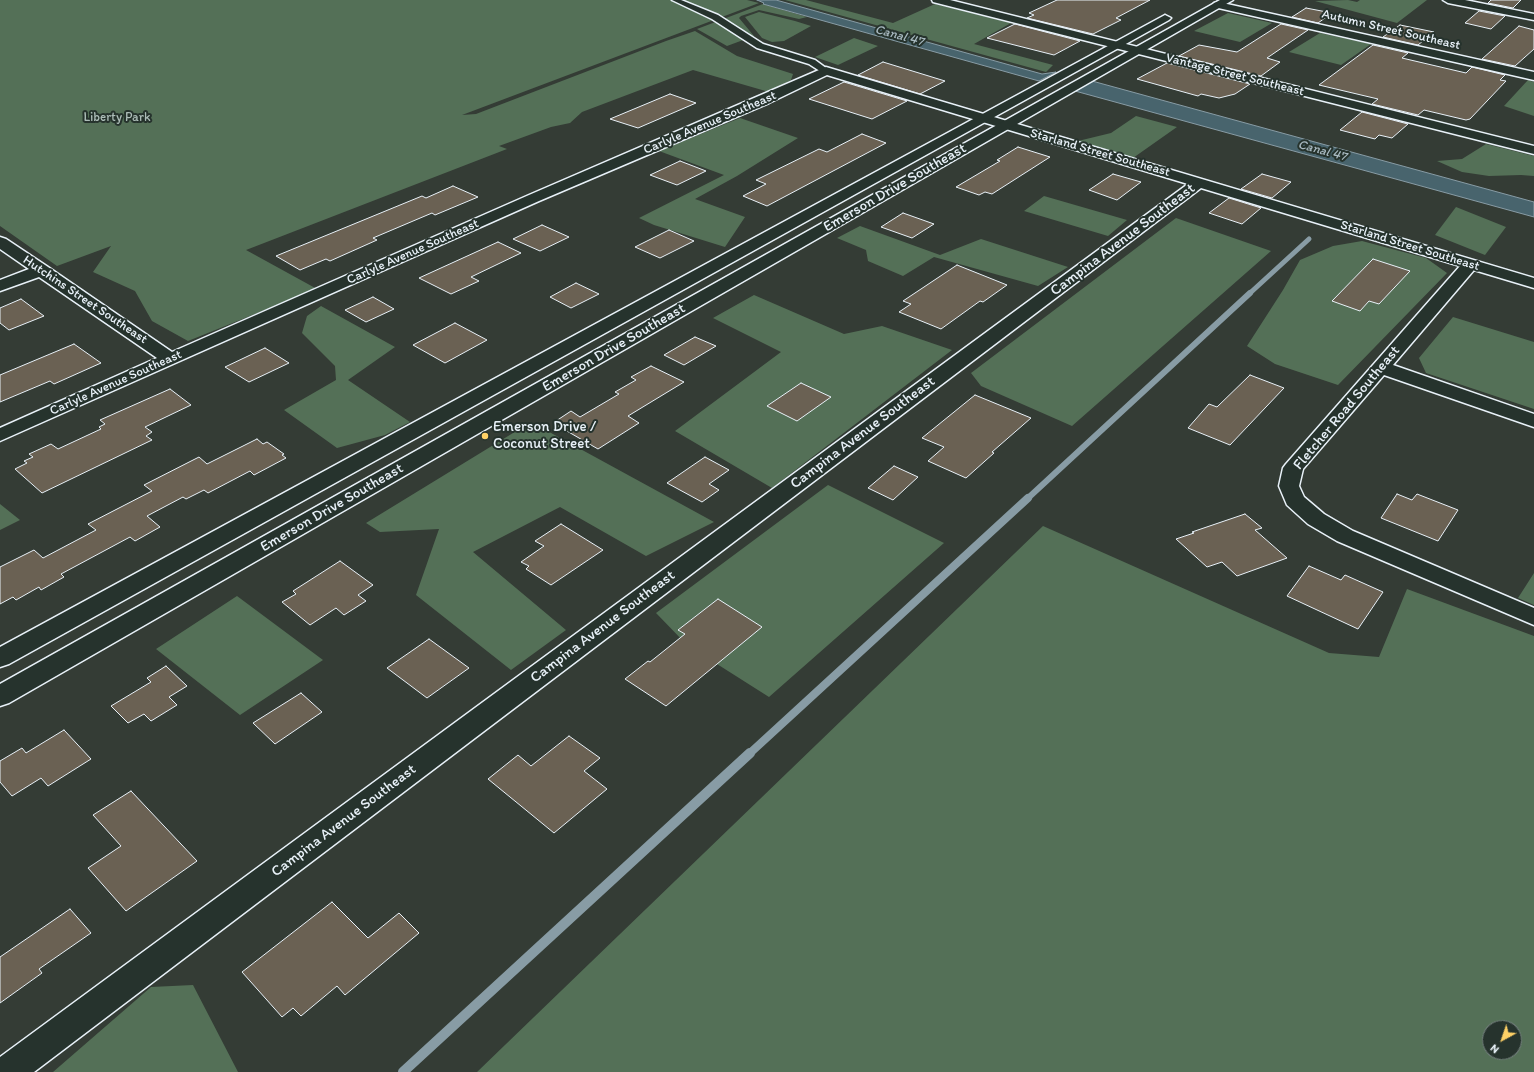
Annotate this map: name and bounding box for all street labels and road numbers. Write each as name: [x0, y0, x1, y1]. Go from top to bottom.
street label: Autumn Street Southeast: [1320, 6, 1462, 54]
street label: Vantage Street Southeast: [1164, 50, 1306, 100]
street label: Carlyle Avenue Southeast: [641, 88, 779, 158]
street label: Starland Street Southeast: [1028, 126, 1172, 180]
street label: Emerson Drive Southeast: [820, 140, 970, 236]
street label: Campina Avenue Southeast: [1047, 180, 1199, 300]
street label: Carlyle Avenue Southeast: [345, 216, 481, 288]
street label: Starland Street Southeast: [1338, 217, 1482, 275]
street label: Hutchins Street Southeast: [20, 252, 150, 348]
street label: Emerson Drive Southeast: [539, 300, 689, 396]
street label: Fletcher Road Southeast: [1290, 342, 1404, 474]
street label: Carlyle Avenue Southeast: [48, 347, 184, 419]
street label: Campina Avenue Southeast: [787, 373, 939, 493]
street label: Emerson Drive Southeast: [257, 460, 407, 556]
street label: Campina Avenue Southeast: [527, 567, 679, 687]
street label: Campina Avenue Southeast: [268, 761, 420, 881]

